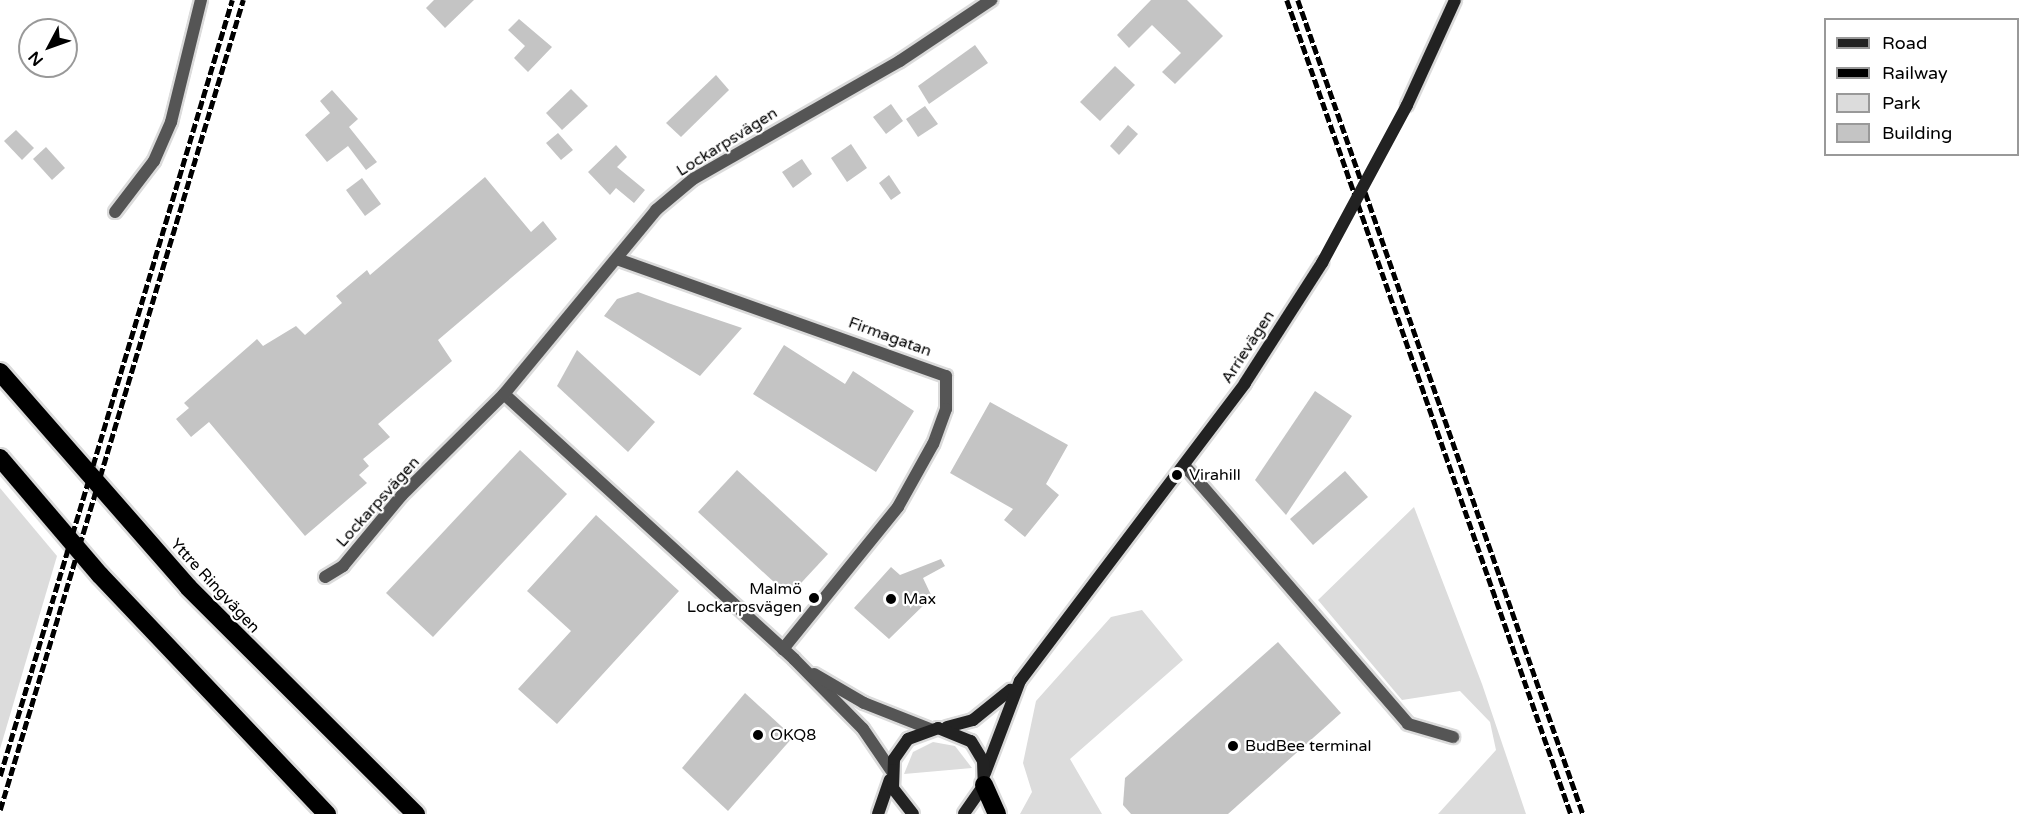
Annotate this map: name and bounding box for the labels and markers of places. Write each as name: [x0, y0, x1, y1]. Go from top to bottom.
place label: Virahill: [1189, 465, 1241, 485]
marker: Virahill: [1170, 468, 1184, 482]
place label: Malmö Lockarpsvägen: [687, 579, 802, 617]
place label: Max: [903, 589, 936, 609]
marker: Malmö Lockarpsvägen: [807, 591, 821, 605]
marker: Max: [884, 592, 898, 606]
place label: OKQ8: [770, 725, 816, 745]
marker: OKQ8: [751, 728, 765, 742]
place label: BudBee terminal: [1245, 736, 1372, 756]
marker: BudBee terminal: [1226, 739, 1240, 753]

